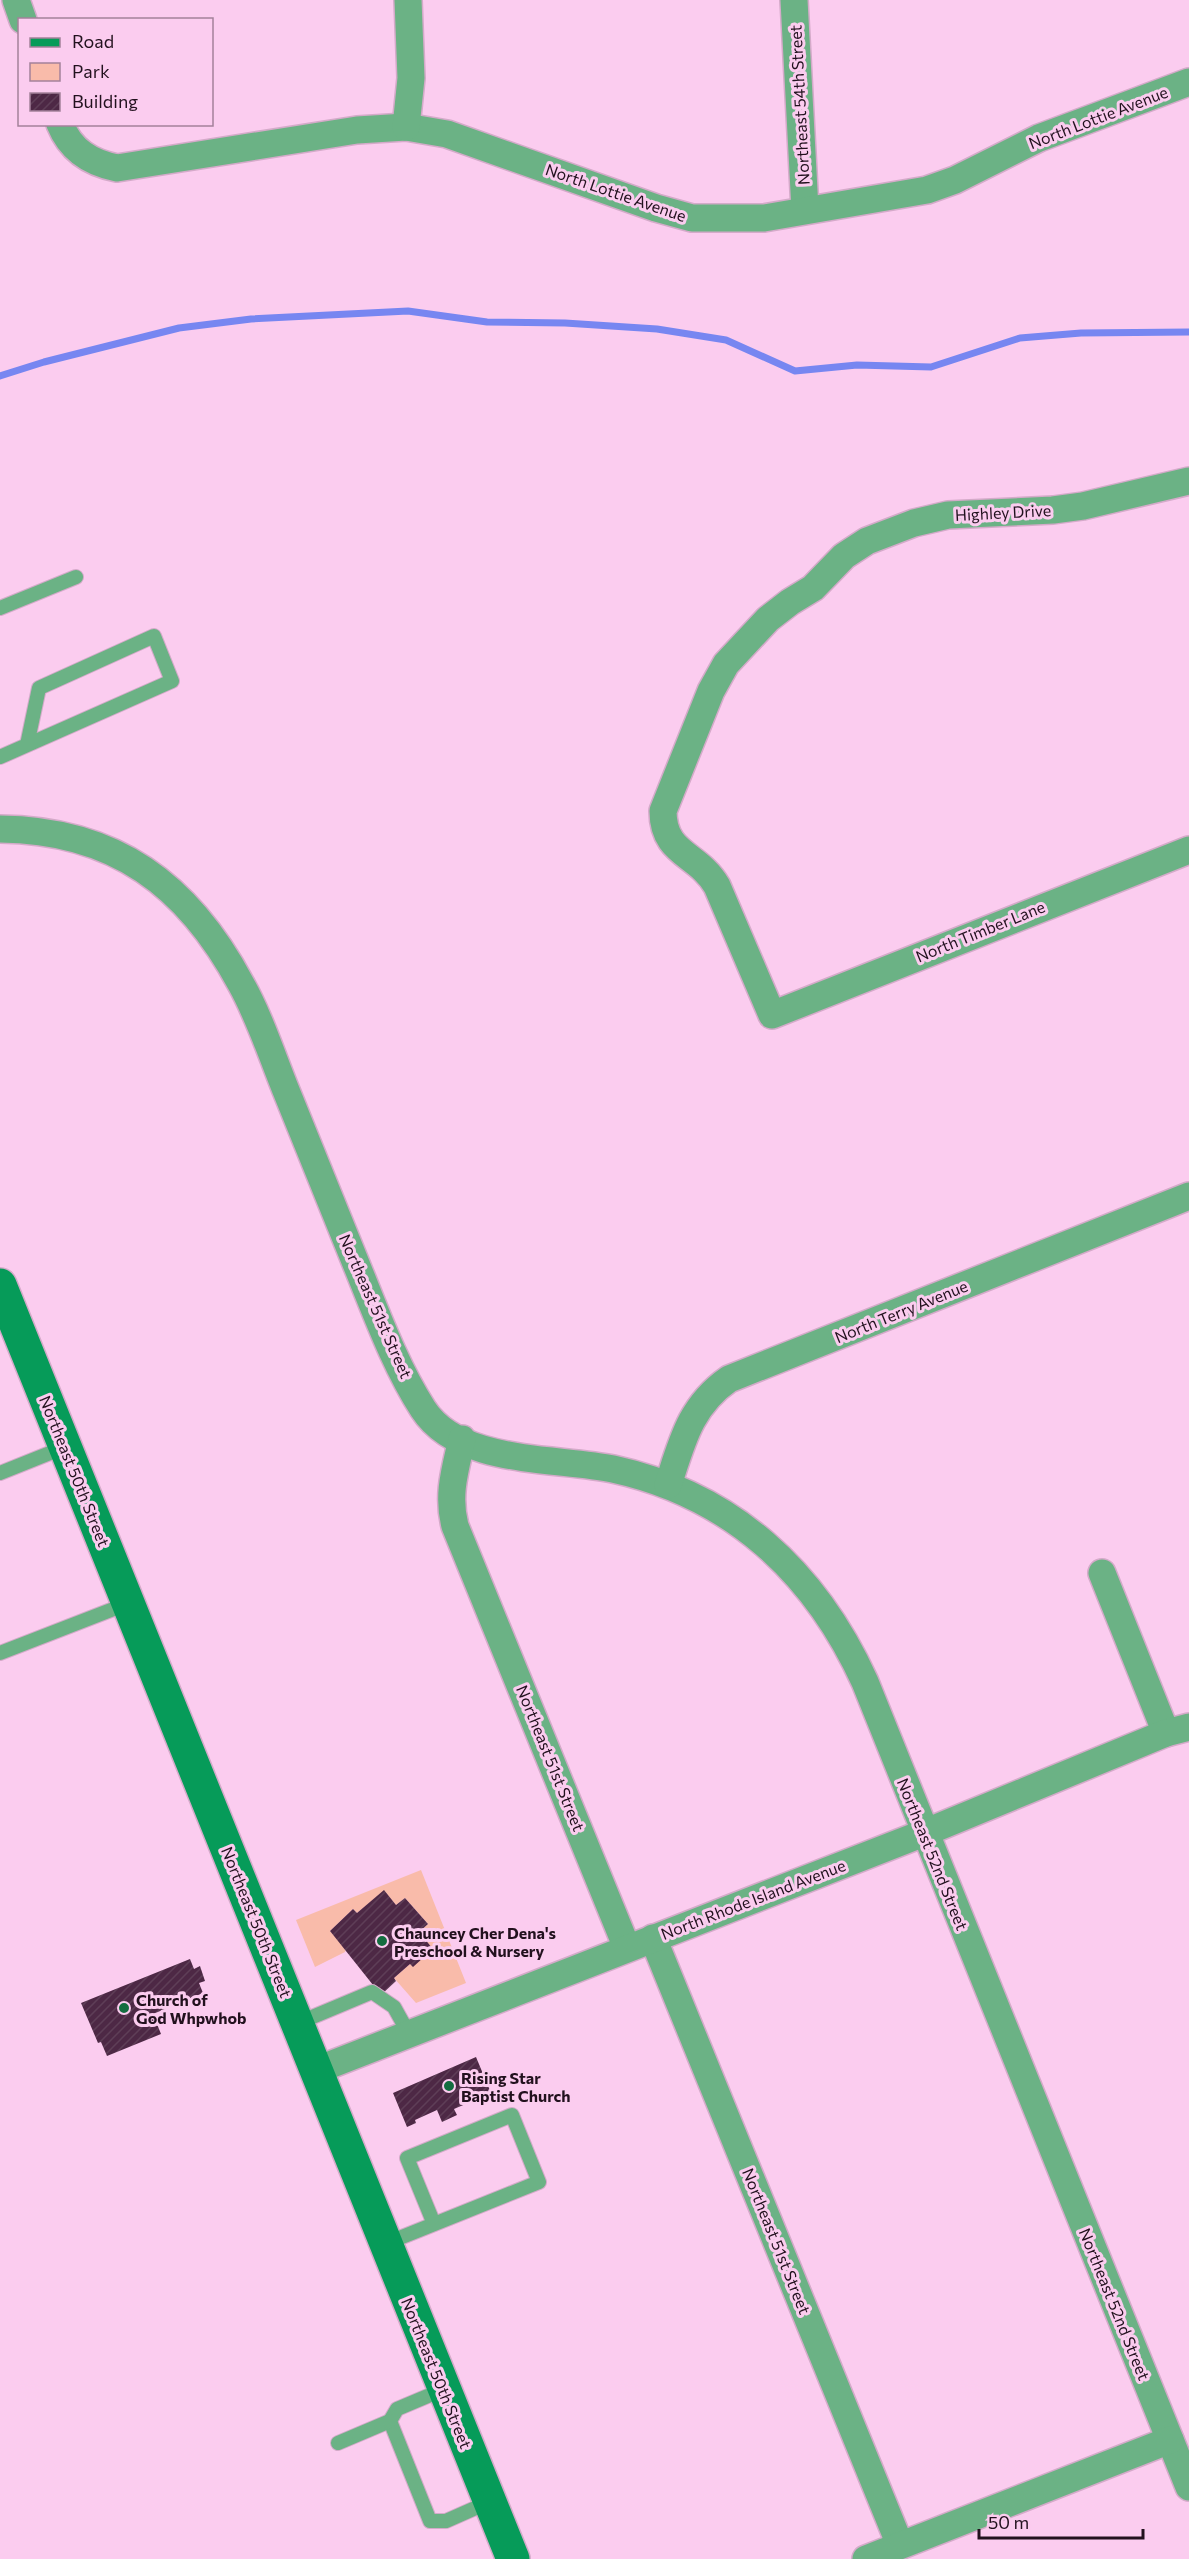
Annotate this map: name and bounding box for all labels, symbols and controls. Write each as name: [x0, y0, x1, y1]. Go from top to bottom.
legend: [18, 18, 213, 126]
street label: Northeast 54th Street: [785, 24, 813, 185]
text: Road: [72, 30, 114, 52]
text: Park: [72, 60, 110, 82]
street label: North Lottie Avenue: [1026, 82, 1170, 152]
text: Building: [72, 90, 138, 112]
street label: North Lottie Avenue: [543, 159, 689, 225]
street label: Highley Drive: [954, 500, 1052, 524]
street label: North Timber Lane: [913, 896, 1047, 966]
street label: Northeast 51st Street: [336, 1231, 416, 1381]
street label: North Terry Avenue: [832, 1276, 970, 1346]
street label: Northeast 50th Street: [36, 1393, 114, 1550]
street label: Northeast 51st Street: [513, 1682, 589, 1834]
street label: Northeast 52nd Street: [894, 1775, 972, 1933]
street label: Northeast 50th Street: [218, 1844, 296, 2001]
street label: North Rhode Island Avenue: [658, 1855, 848, 1943]
place label: Chauncey Cher Dena's Preschool & Nursery: [394, 1923, 556, 1960]
marker: Chauncey Cher Dena's Preschool & Nursery: [375, 1934, 389, 1948]
place label: Church of God Whpwhob: [136, 1990, 246, 2027]
marker: Church of God Whpwhob: [117, 2001, 131, 2015]
place label: Rising Star Baptist Church: [461, 2068, 571, 2105]
marker: Rising Star Baptist Church: [442, 2079, 456, 2093]
street label: Northeast 51st Street: [739, 2165, 815, 2317]
street label: Northeast 52nd Street: [1076, 2225, 1154, 2383]
street label: Northeast 50th Street: [398, 2295, 476, 2452]
scale bar: [979, 2502, 1142, 2540]
text: 50 m: [988, 2511, 1029, 2533]

